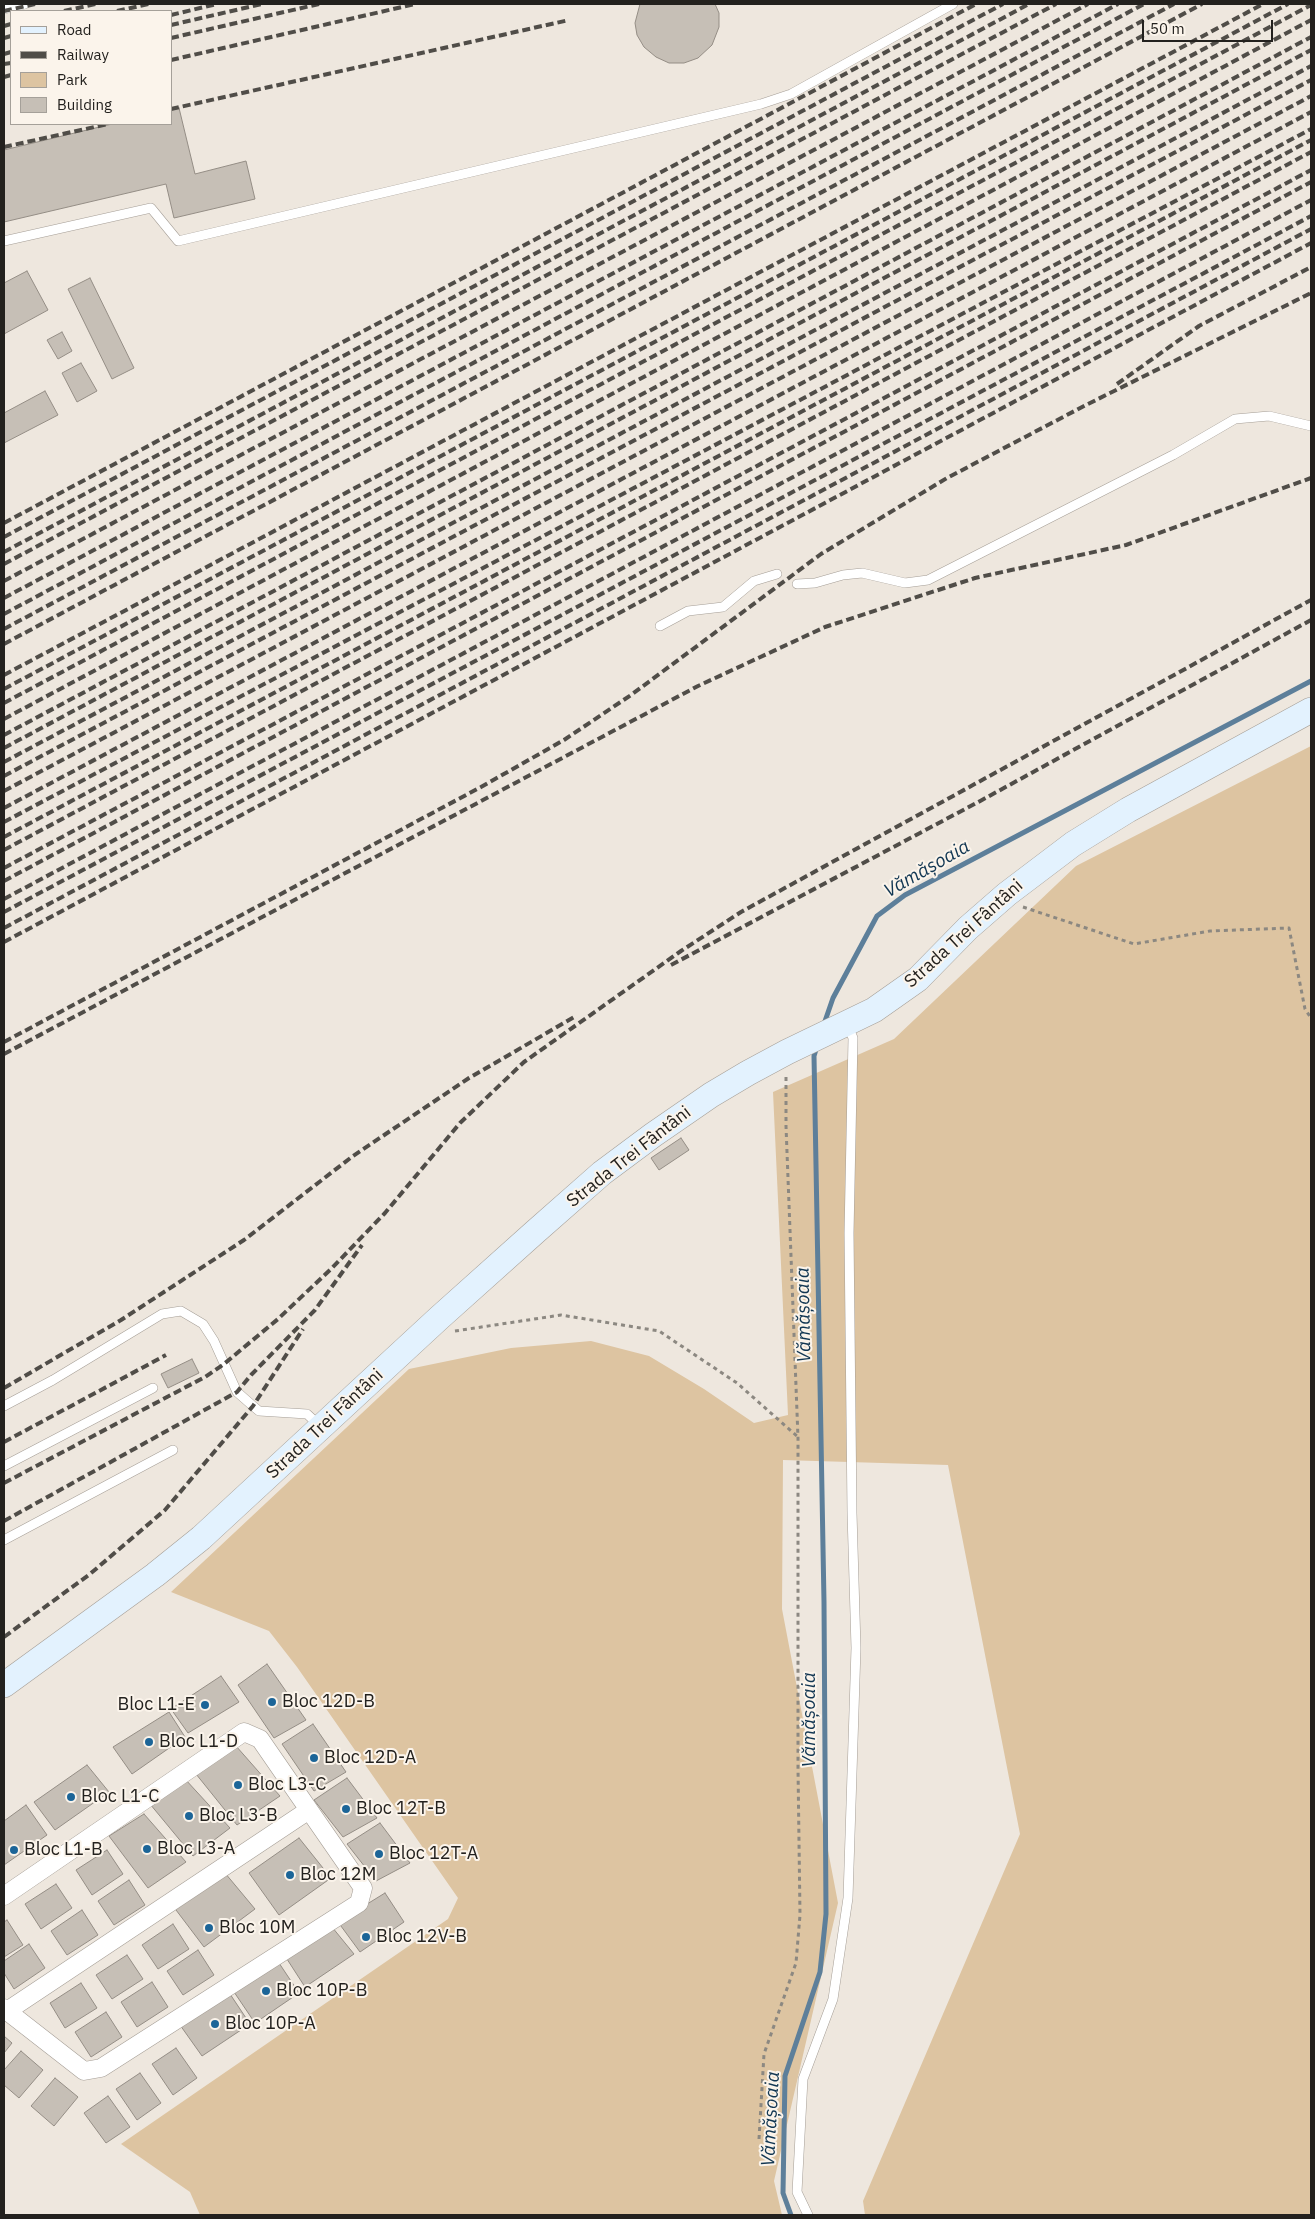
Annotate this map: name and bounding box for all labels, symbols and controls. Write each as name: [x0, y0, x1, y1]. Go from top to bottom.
legend: [10, 10, 172, 125]
scale bar: [1145, 10, 1276, 42]
text: 50 m: [1150, 19, 1185, 38]
text: Road: [57, 20, 92, 39]
text: Railway: [57, 45, 109, 64]
text: Park: [57, 70, 87, 89]
text: Building: [57, 95, 112, 114]
water label: Vămășoaia: [880, 835, 974, 903]
street label: Strada Trei Fântâni: [900, 875, 1028, 993]
street label: Strada Trei Fântâni: [563, 1102, 695, 1212]
water label: Vămășoaia: [792, 1267, 816, 1363]
street label: Strada Trei Fântâni: [262, 1364, 388, 1484]
water label: Vămășoaia: [799, 1672, 821, 1768]
place label: Bloc 12D-B: [282, 1691, 375, 1713]
place label: Bloc L1-E: [117, 1694, 195, 1716]
marker: Bloc 12D-B: [266, 1696, 278, 1708]
marker: Bloc L1-E: [199, 1699, 211, 1711]
place label: Bloc L1-D: [159, 1731, 238, 1753]
marker: Bloc L1-D: [143, 1736, 155, 1748]
place label: Bloc 12D-A: [324, 1747, 416, 1769]
marker: Bloc 12D-A: [308, 1752, 320, 1764]
place label: Bloc L3-C: [248, 1774, 326, 1796]
marker: Bloc L3-C: [232, 1779, 244, 1791]
place label: Bloc L1-C: [81, 1786, 159, 1808]
marker: Bloc L1-C: [65, 1791, 77, 1803]
place label: Bloc 12T-B: [356, 1798, 446, 1820]
marker: Bloc 12T-B: [340, 1803, 352, 1815]
place label: Bloc L3-B: [199, 1805, 278, 1827]
marker: Bloc L3-B: [183, 1810, 195, 1822]
place label: Bloc L3-A: [157, 1838, 235, 1860]
place label: Bloc L1-B: [24, 1839, 103, 1861]
marker: Bloc L3-A: [141, 1843, 153, 1855]
place label: Bloc 12T-A: [389, 1843, 478, 1865]
marker: Bloc L1-B: [8, 1844, 20, 1856]
marker: Bloc 12T-A: [373, 1848, 385, 1860]
place label: Bloc 12M: [300, 1864, 376, 1886]
marker: Bloc 12M: [284, 1869, 296, 1881]
place label: Bloc 10M: [219, 1917, 295, 1939]
marker: Bloc 10M: [203, 1922, 215, 1934]
place label: Bloc 12V-B: [376, 1926, 467, 1948]
marker: Bloc 12V-B: [360, 1931, 372, 1943]
place label: Bloc 10P-B: [276, 1980, 367, 2002]
marker: Bloc 10P-B: [260, 1985, 272, 1997]
place label: Bloc 10P-A: [225, 2013, 316, 2035]
marker: Bloc 10P-A: [209, 2018, 221, 2030]
water label: Vămășoaia: [757, 2071, 785, 2167]

